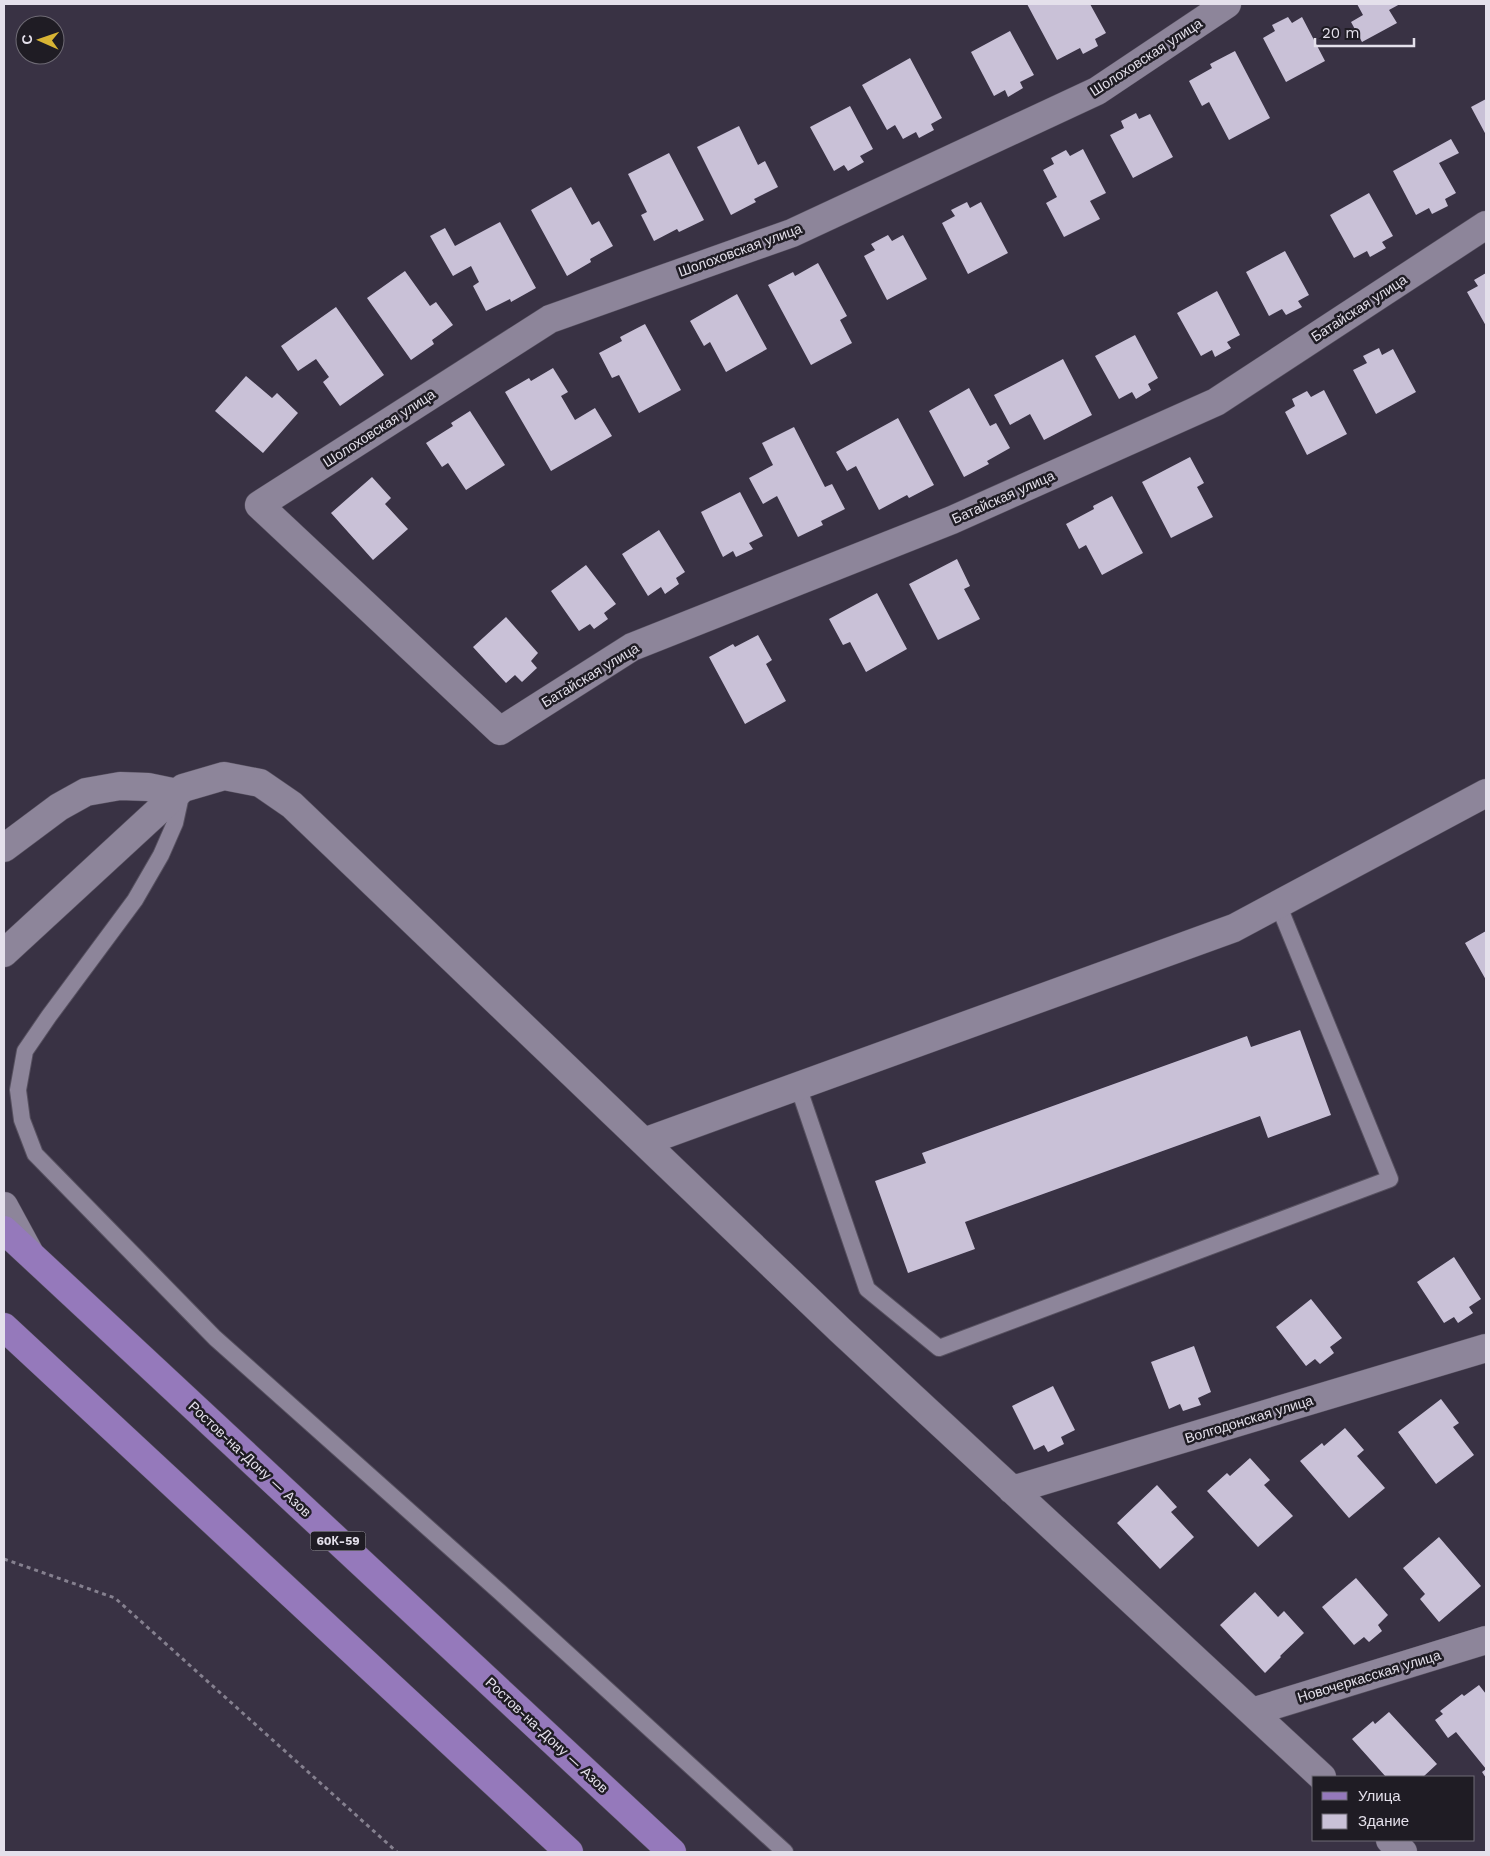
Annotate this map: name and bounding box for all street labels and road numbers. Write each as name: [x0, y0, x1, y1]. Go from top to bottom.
street label: Шолоховская улица: [1087, 15, 1205, 99]
street label: Шолоховская улица: [676, 220, 804, 280]
street label: Батайская улица: [1308, 271, 1410, 345]
street label: Шолоховская улица: [320, 386, 438, 470]
street label: Батайская улица: [949, 467, 1057, 527]
street label: Батайская улица: [538, 640, 642, 710]
street label: Волгодонская улица: [1183, 1392, 1315, 1446]
street label: Ростов-на-Дону — Азов: [185, 1398, 315, 1520]
road number: 60К-59: [310, 1532, 366, 1550]
street label: Новочеркасская улица: [1296, 1647, 1443, 1705]
street label: Ростов-на-Дону — Азов: [482, 1674, 612, 1796]

